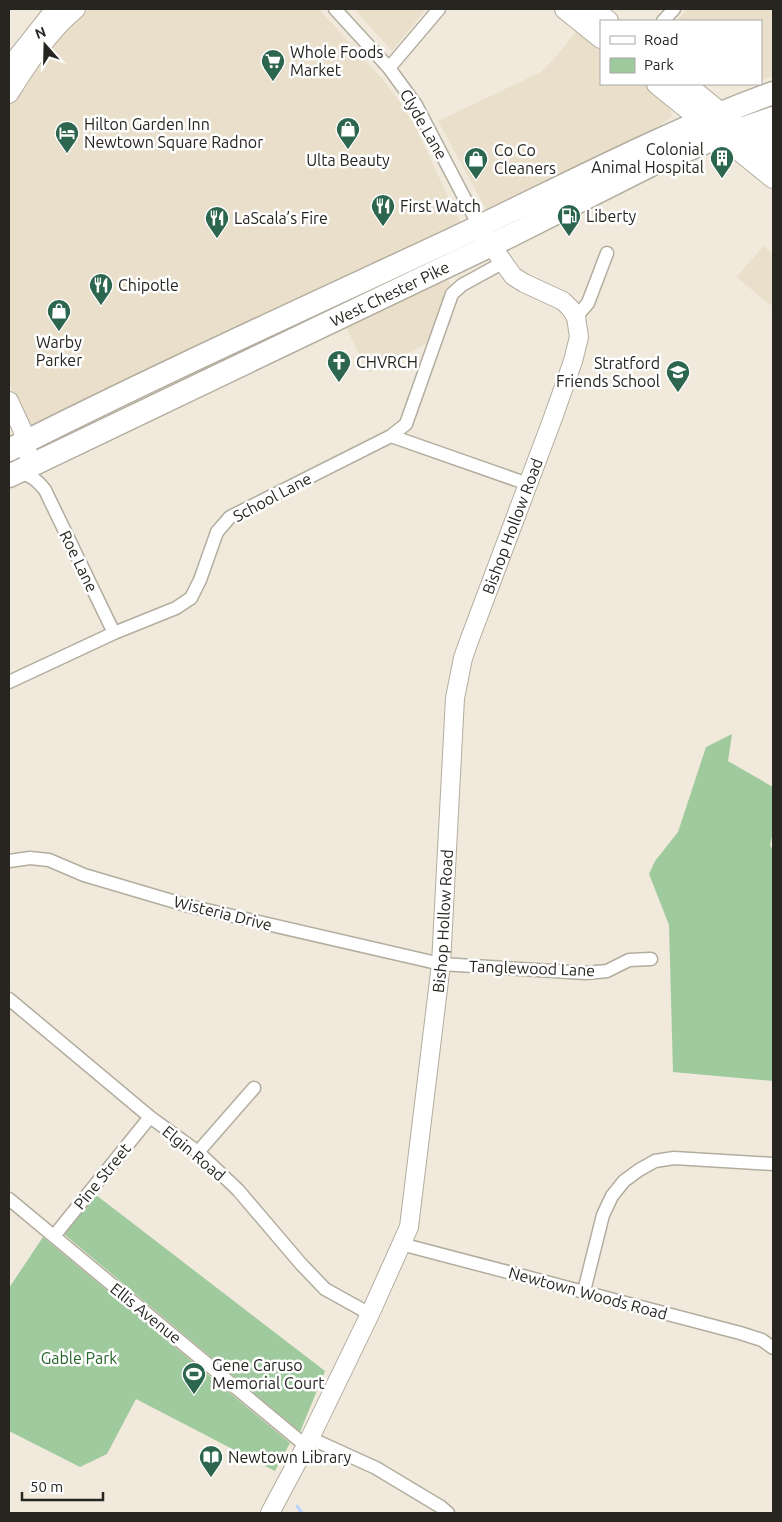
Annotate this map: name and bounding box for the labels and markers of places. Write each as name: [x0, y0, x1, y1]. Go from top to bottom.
place label: Whole Foods Market: [290, 43, 383, 79]
supermarket icon: Whole Foods Market: [260, 48, 286, 82]
place label: Hilton Garden Inn Newtown Square Radnor: [84, 115, 263, 151]
shop icon: Ulta Beauty: [335, 116, 361, 150]
hotel icon: Hilton Garden Inn Newtown Square Radnor: [54, 120, 80, 154]
place label: Colonial Animal Hospital: [591, 140, 704, 176]
place label: Co Co Cleaners: [494, 141, 556, 177]
building icon: Colonial Animal Hospital: [709, 145, 735, 179]
shop icon: Co Co Cleaners: [463, 146, 489, 180]
place label: Ulta Beauty: [306, 151, 390, 169]
restaurant icon: First Watch: [370, 193, 396, 227]
place label: First Watch: [400, 197, 481, 215]
fuel station icon: Liberty: [556, 203, 582, 237]
restaurant icon: LaScala’s Fire: [204, 205, 230, 239]
place label: Liberty: [586, 207, 637, 225]
place label: LaScala’s Fire: [234, 209, 328, 227]
restaurant icon: Chipotle: [88, 272, 114, 306]
place label: Chipotle: [118, 276, 179, 294]
shop icon: Warby Parker: [46, 298, 72, 332]
place label: Warby Parker: [36, 333, 82, 369]
church icon: CHVRCH: [326, 349, 352, 383]
place label: CHVRCH: [356, 353, 418, 371]
place label: Stratford Friends School: [556, 354, 660, 390]
school or university icon: Stratford Friends School: [665, 359, 691, 393]
place label: Gene Caruso Memorial Court: [212, 1356, 325, 1392]
sports icon: Gene Caruso Memorial Court: [181, 1361, 207, 1395]
library icon: Newtown Library: [198, 1444, 224, 1478]
place label: Newtown Library: [228, 1448, 352, 1466]

